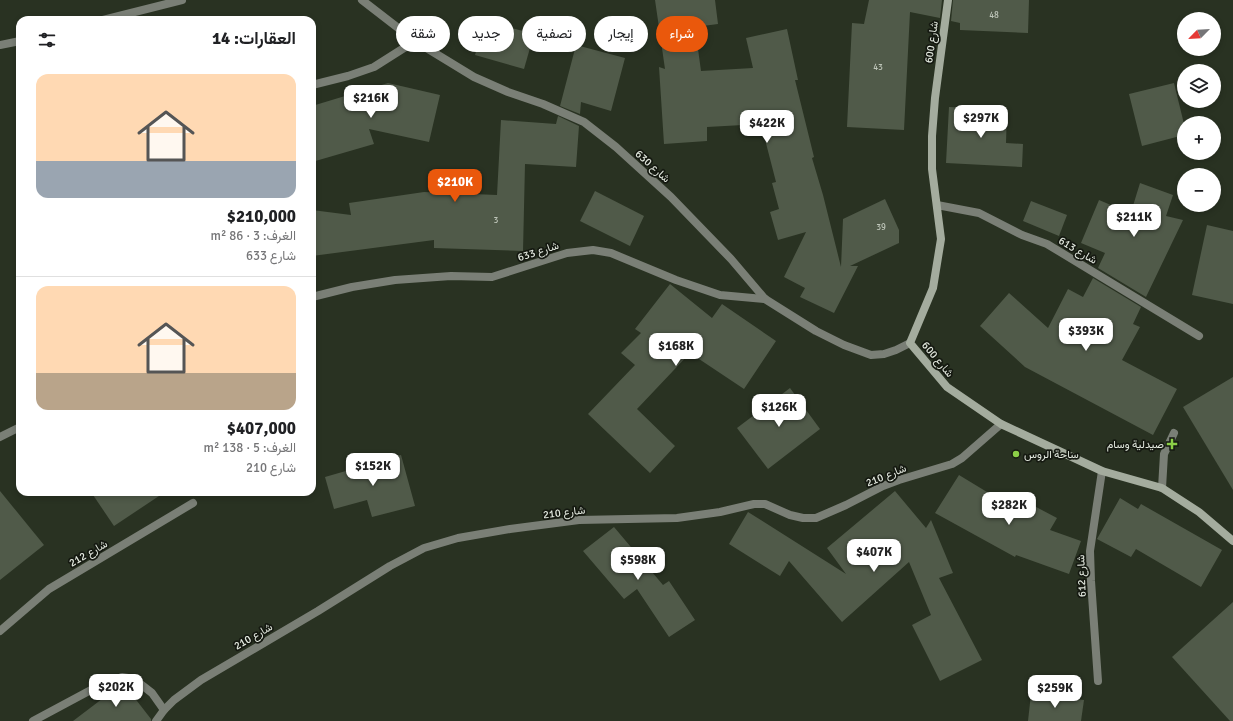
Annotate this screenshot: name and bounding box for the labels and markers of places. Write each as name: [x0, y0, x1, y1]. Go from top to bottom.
pin: $216K: [343, 85, 399, 119]
pin: $297K: [953, 105, 1009, 139]
pin: $422K: [739, 110, 795, 144]
pin: $210K: [427, 169, 483, 203]
pin: $211K: [1106, 204, 1162, 238]
pin: $393K: [1058, 318, 1114, 352]
pin: $168K: [648, 333, 704, 367]
pin: $126K: [751, 394, 807, 428]
place label: صيدلية وسام: [1107, 438, 1164, 452]
marker: صيدلية وسام: [1167, 439, 1177, 449]
place label: ساحة الروس: [1024, 448, 1079, 461]
marker: ساحة الروس: [1011, 449, 1021, 459]
pin: $152K: [345, 453, 401, 487]
pin: $282K: [981, 492, 1037, 526]
pin: $407K: [846, 539, 902, 573]
pin: $598K: [610, 547, 666, 581]
pin: $202K: [88, 674, 144, 708]
pin: $259K: [1027, 675, 1083, 709]

